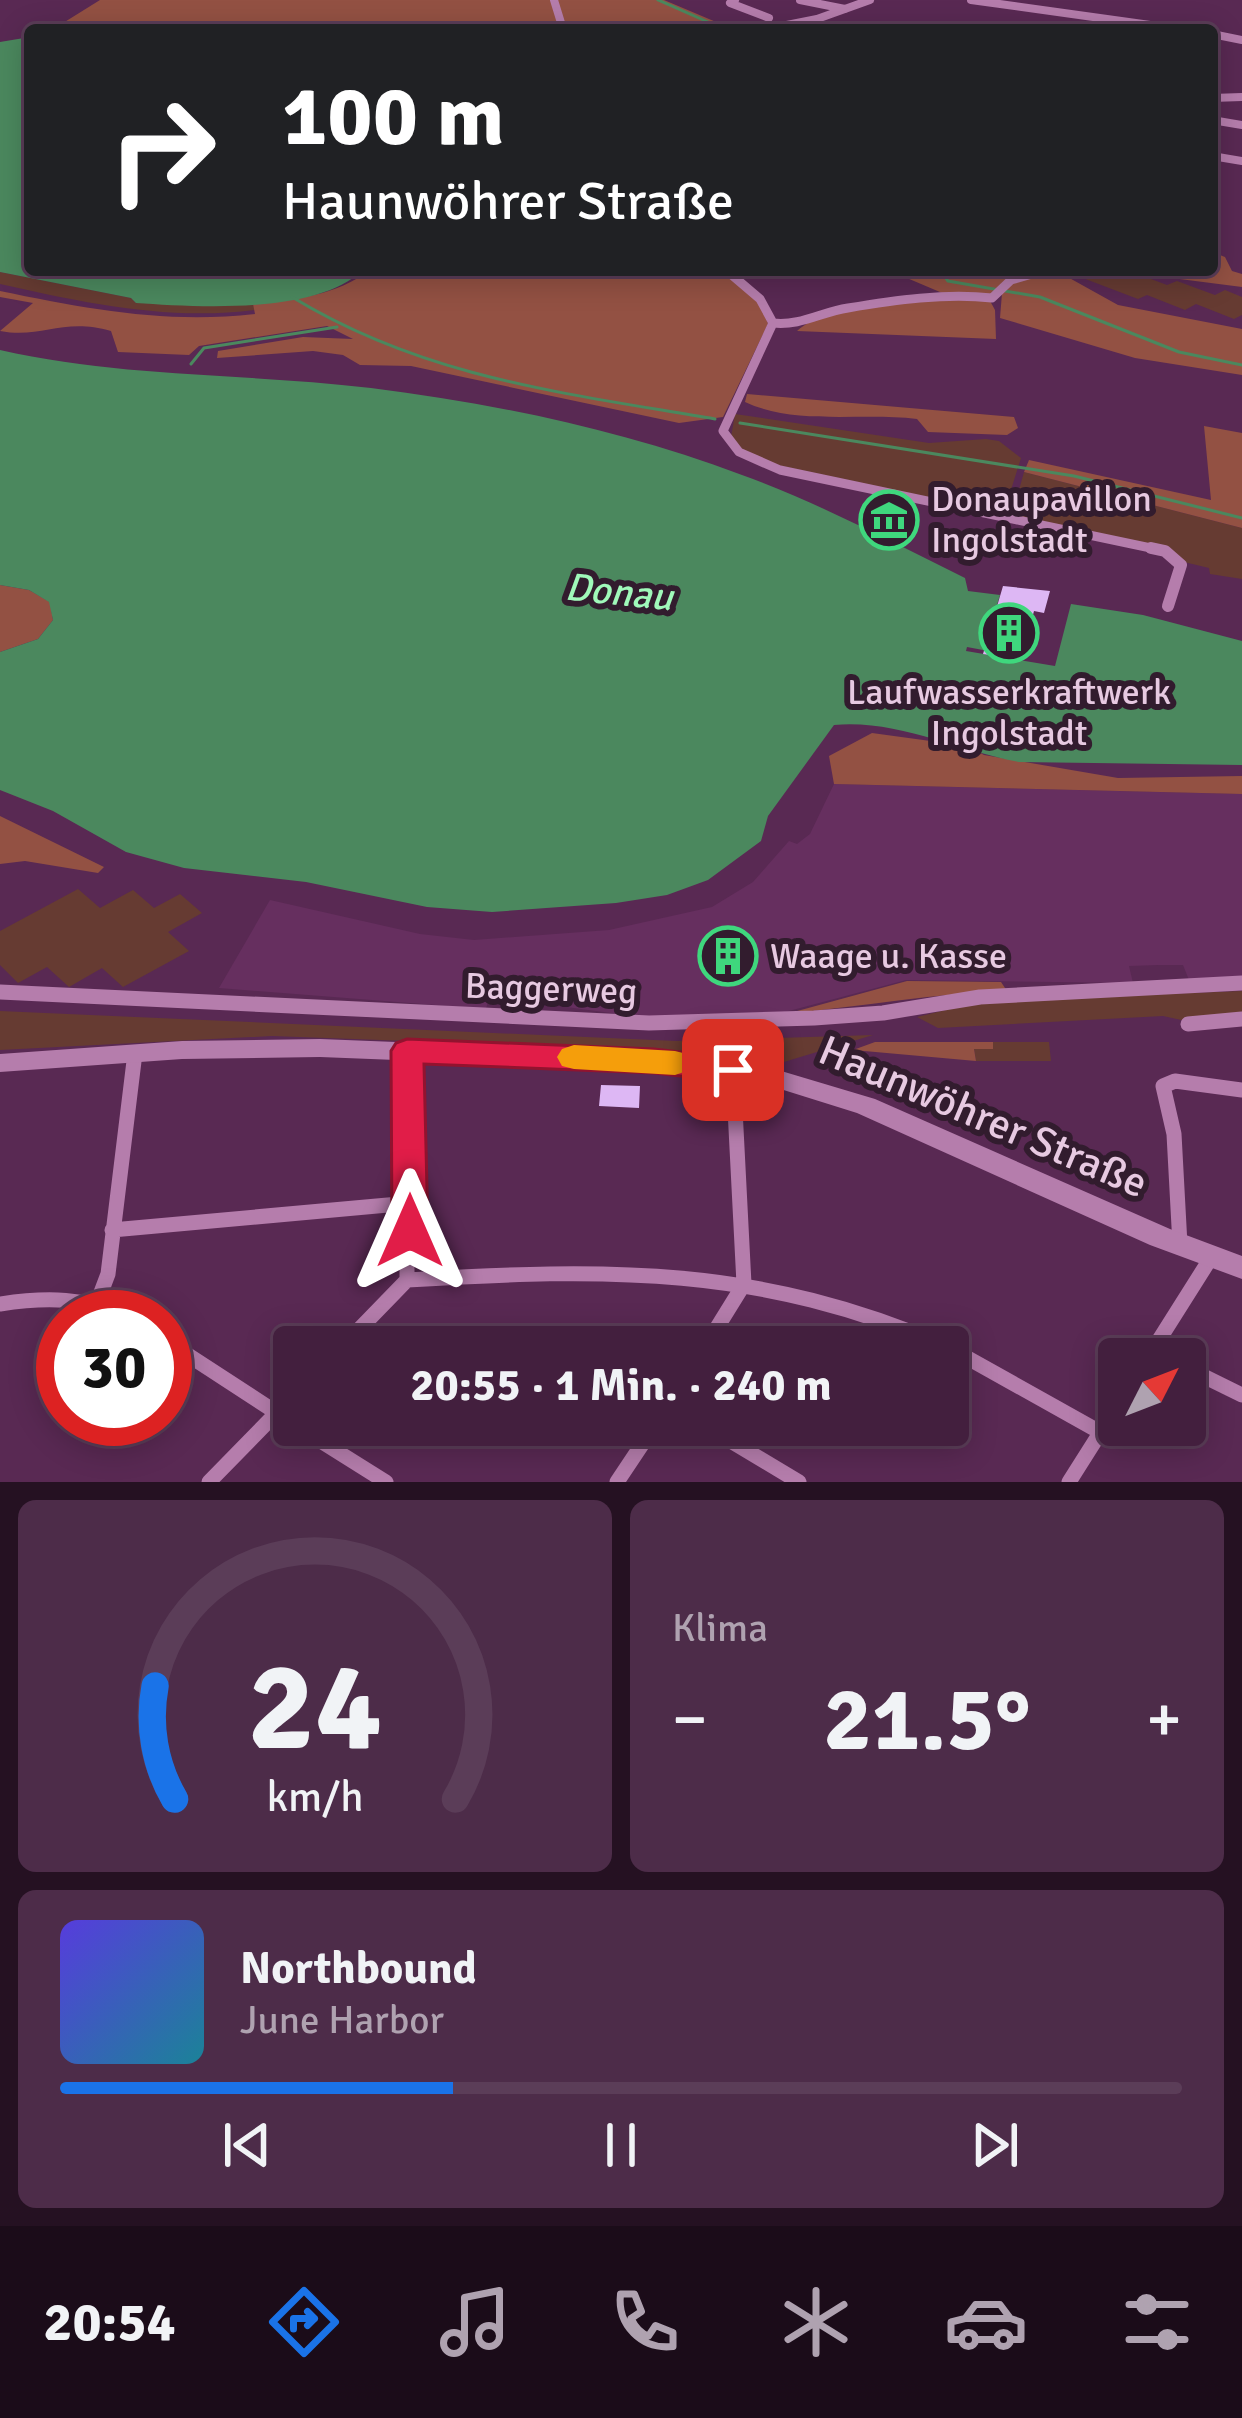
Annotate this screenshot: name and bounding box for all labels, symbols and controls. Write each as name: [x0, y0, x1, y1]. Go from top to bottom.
text: 100 m: [282, 65, 504, 169]
icon: right: [84, 72, 240, 228]
text: Haunwöhrer Straße: [282, 168, 734, 235]
place label: Donaupavillon Ingolstadt: [931, 477, 1152, 563]
museum icon: Donaupavillon Ingolstadt: [858, 489, 920, 551]
water label: Donau: [563, 562, 678, 622]
building icon: Laufwasserkraftwerk Ingolstadt: [978, 602, 1040, 664]
place label: Laufwasserkraftwerk Ingolstadt: [847, 670, 1171, 756]
building icon: Waage u. Kasse: [697, 925, 759, 987]
place label: Waage u. Kasse: [770, 934, 1007, 979]
street label: Baggerweg: [464, 964, 638, 1014]
pin: [682, 1019, 784, 1121]
street label: Haunwöhrer Straße: [811, 1025, 1155, 1209]
icon: arrive: [700, 1037, 766, 1103]
position arrow: [347, 1168, 473, 1294]
speed limit sign: 30: [36, 1290, 192, 1446]
north arrow: [1098, 1338, 1206, 1446]
map controls: [1098, 1338, 1206, 1446]
text: 20:55 · 1 Min. · 240 m: [410, 1358, 832, 1413]
text: Klima: [672, 1604, 768, 1652]
text: 24: [248, 1631, 382, 1784]
text: 21.5°: [823, 1664, 1031, 1775]
text: −: [672, 1679, 708, 1760]
text: +: [1146, 1679, 1182, 1760]
text: km/h: [266, 1771, 364, 1824]
text: Northbound: [240, 1941, 477, 1996]
text: June Harbor: [240, 1996, 444, 2044]
icon: previous: [214, 2112, 280, 2178]
icon: pause: [588, 2112, 654, 2178]
icon: next: [962, 2112, 1028, 2178]
icon: directions: [262, 2280, 346, 2364]
icon: music: [433, 2280, 517, 2364]
icon: phone: [603, 2280, 687, 2364]
icon: climate: [774, 2280, 858, 2364]
icon: car: [944, 2280, 1028, 2364]
icon: filters: [1115, 2280, 1199, 2364]
text: 20:54: [43, 2289, 176, 2356]

